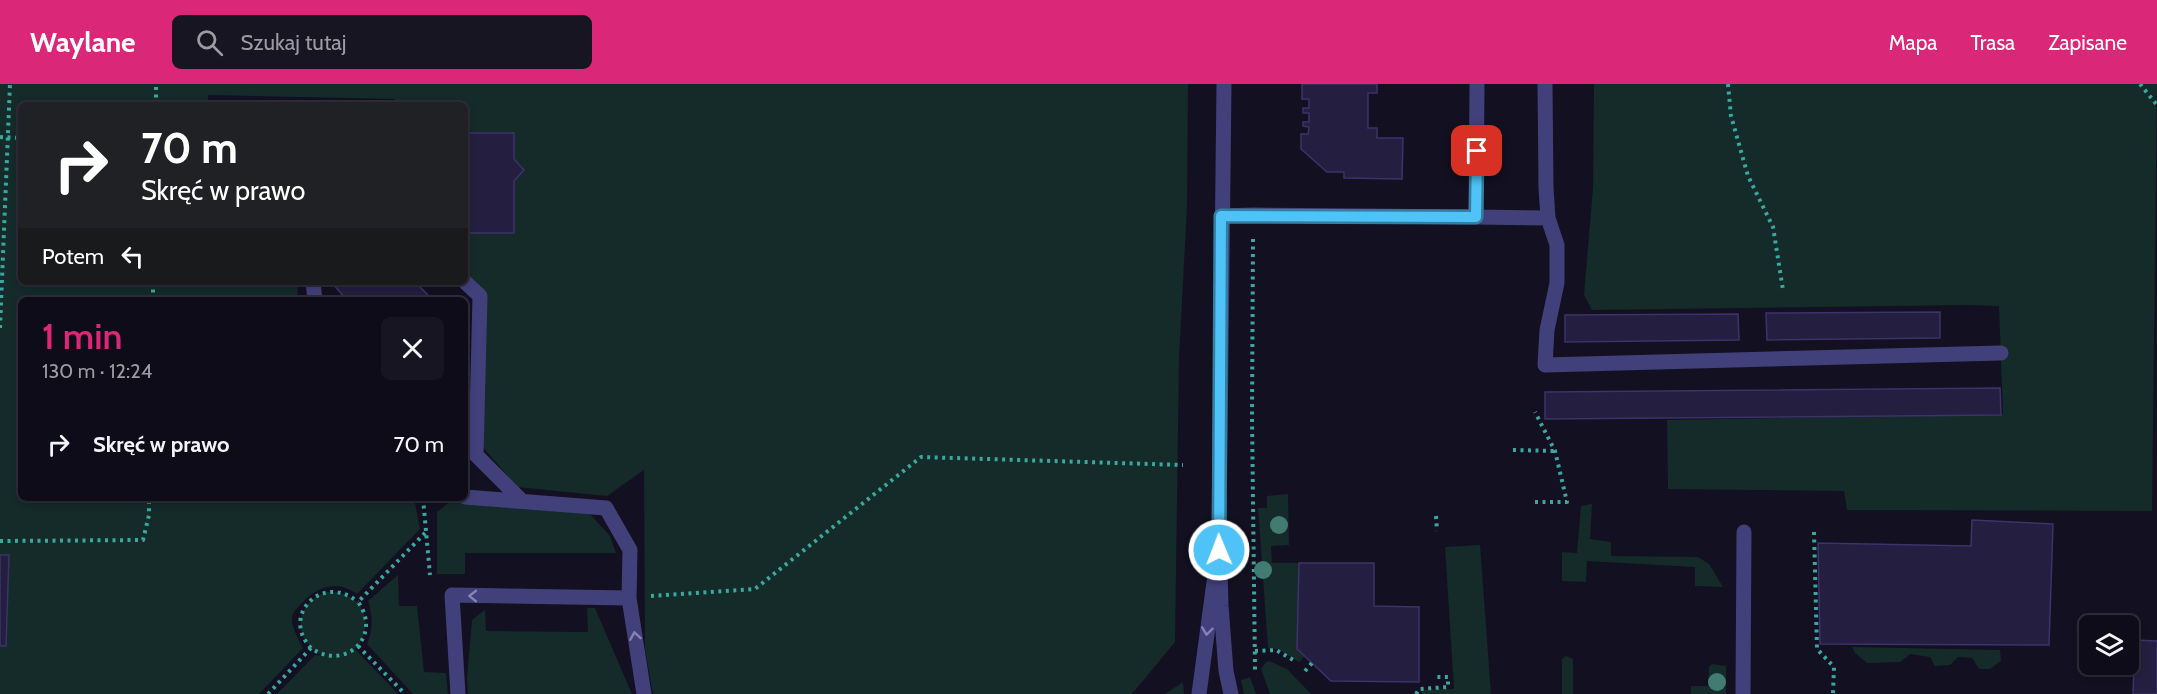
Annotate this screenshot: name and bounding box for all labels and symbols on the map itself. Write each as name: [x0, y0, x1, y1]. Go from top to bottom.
pin: [1451, 125, 1502, 176]
position arrow: [1187, 518, 1251, 582]
one-way arrow: [468, 590, 477, 602]
one-way arrow: [1201, 626, 1213, 635]
one-way arrow: [629, 632, 642, 642]

